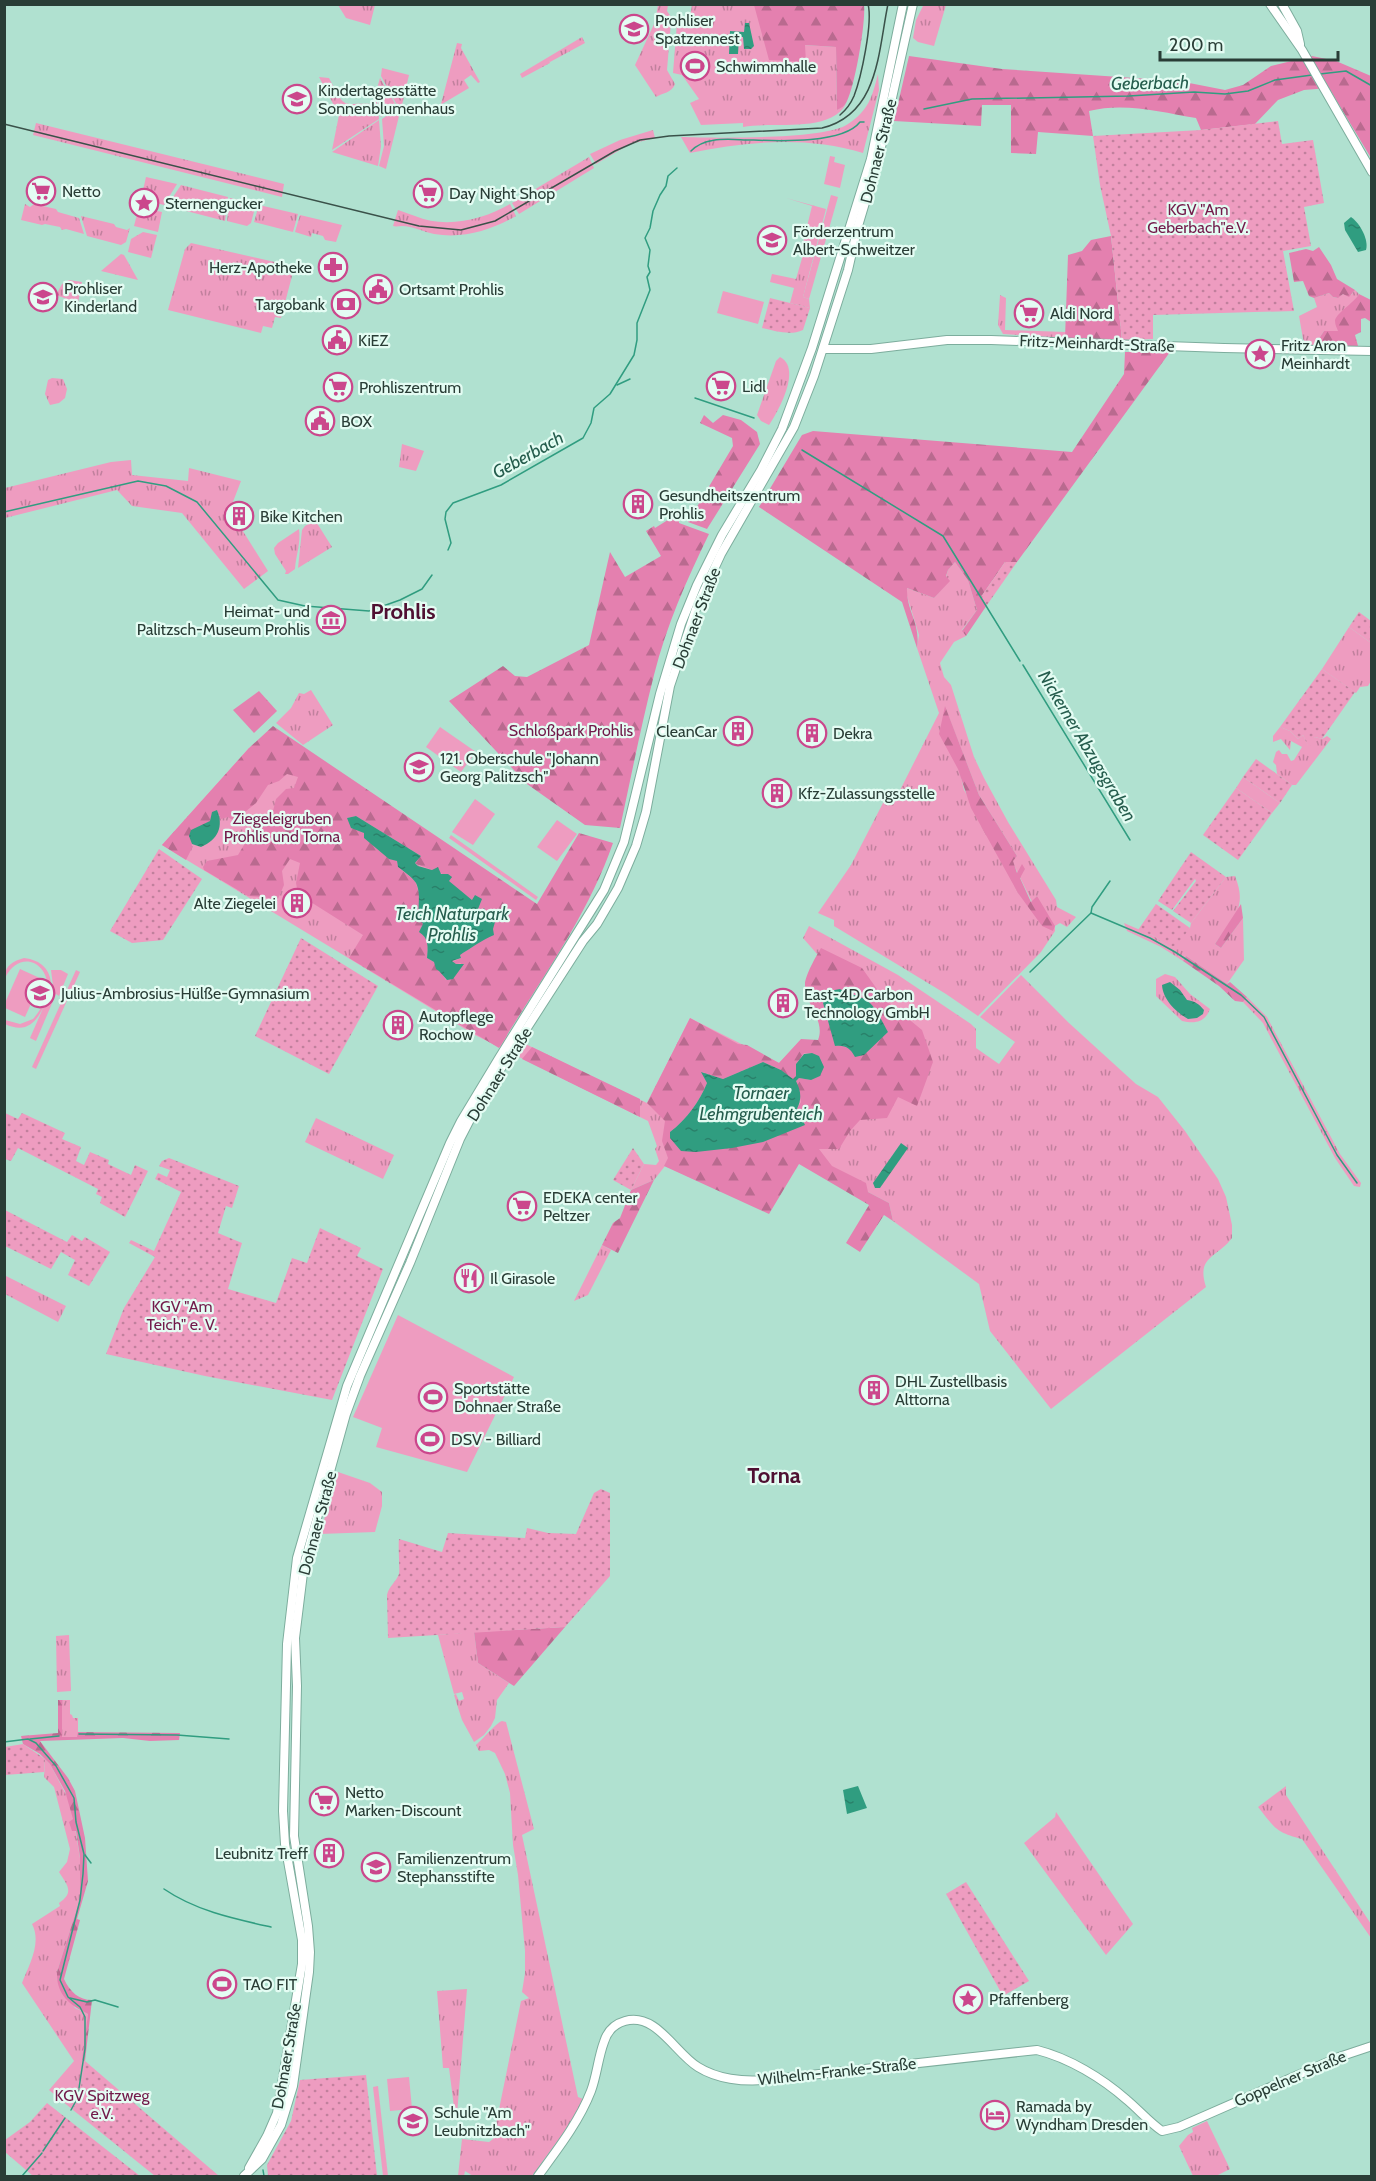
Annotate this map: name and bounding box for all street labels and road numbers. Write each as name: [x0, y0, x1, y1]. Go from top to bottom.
street label: Dohnaer Straße: [856, 97, 901, 205]
street label: Fritz-Meinhardt-Straße: [1019, 331, 1175, 356]
street label: Dohnaer Straße: [668, 565, 725, 672]
street label: Dohnaer Straße: [463, 1024, 536, 1125]
street label: Dohnaer Straße: [294, 1469, 341, 1577]
street label: Dohnaer Straße: [268, 2002, 305, 2110]
street label: Goppelner Straße: [1231, 2046, 1349, 2111]
street label: Wilhelm-Franke-Straße: [757, 2054, 917, 2089]

